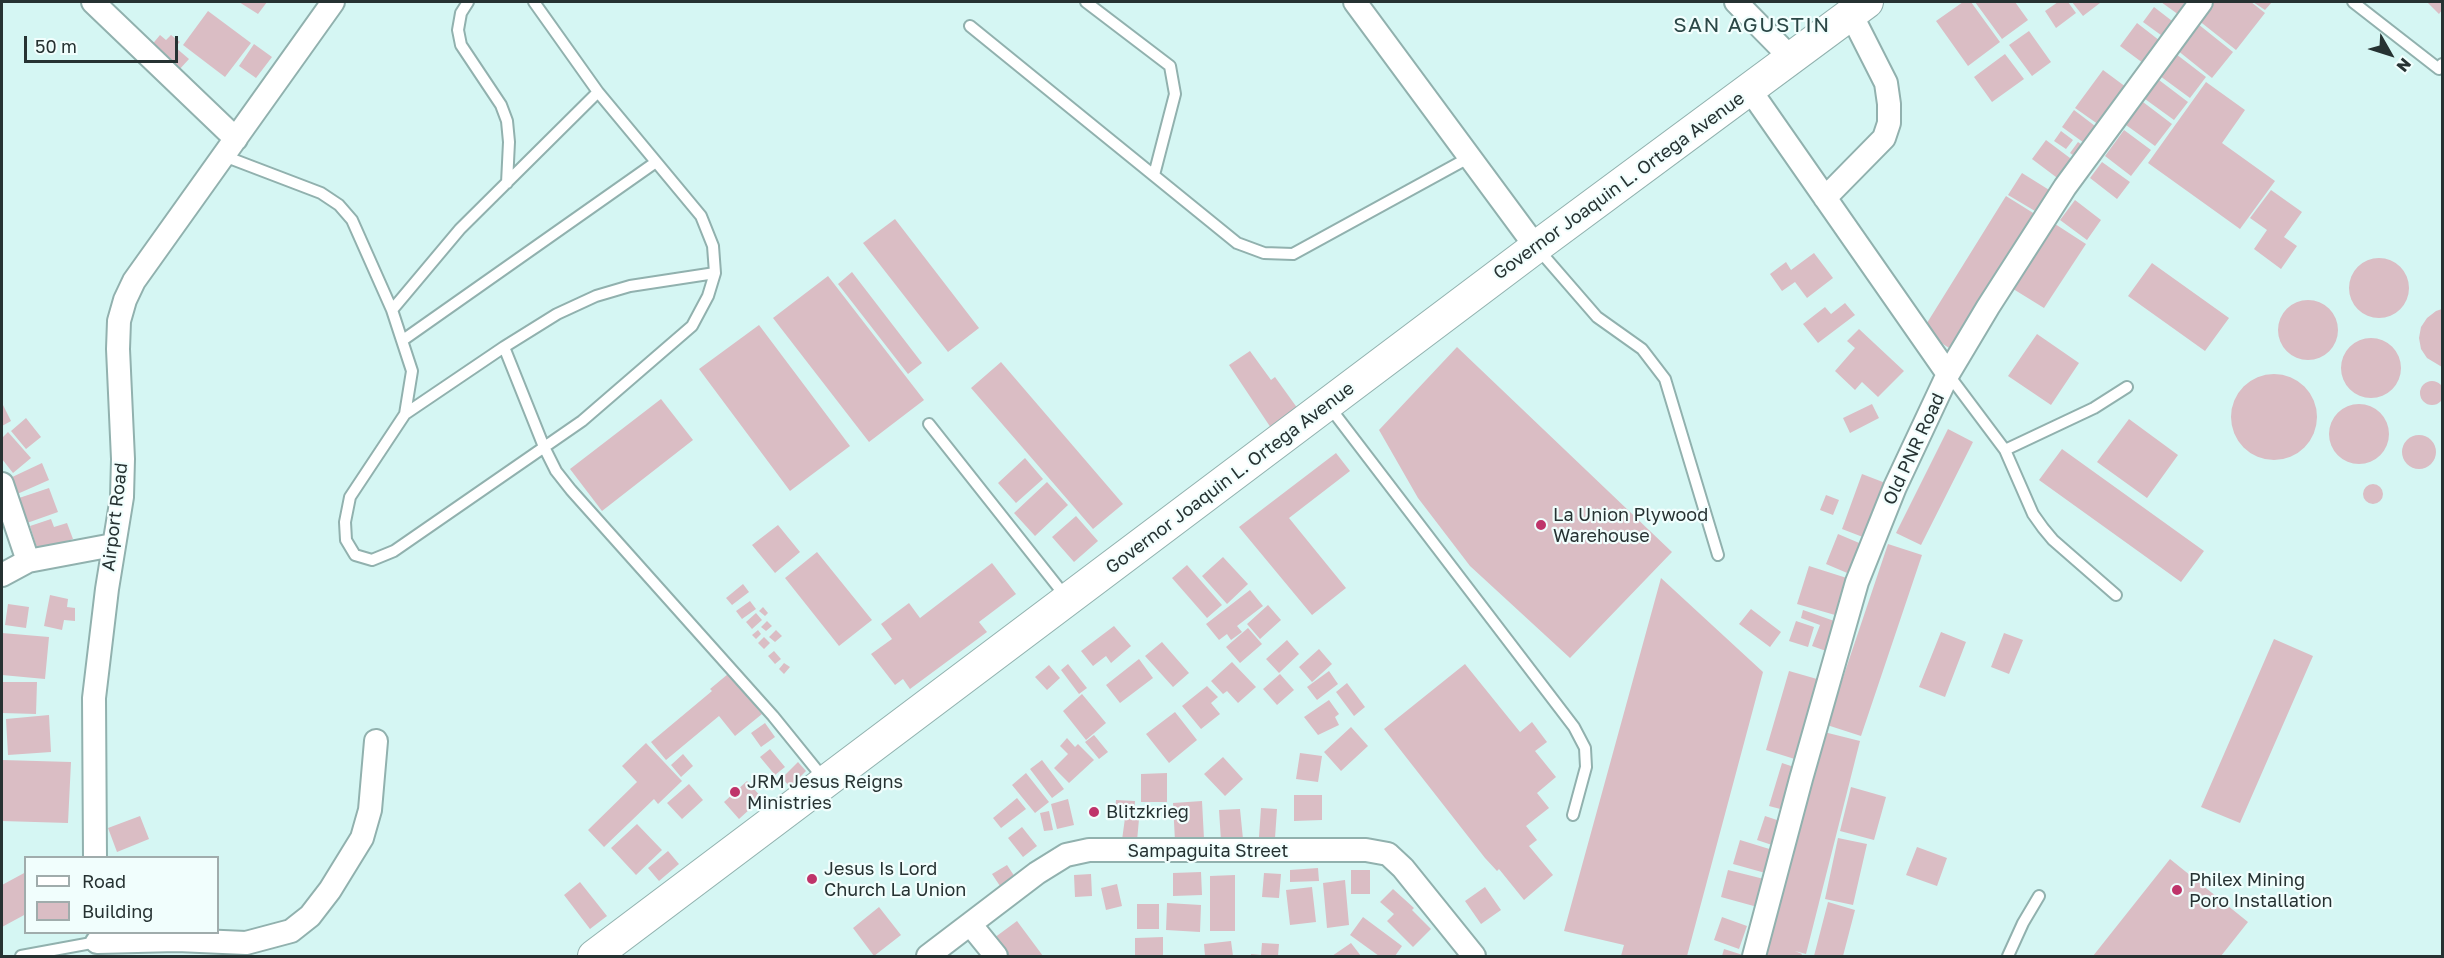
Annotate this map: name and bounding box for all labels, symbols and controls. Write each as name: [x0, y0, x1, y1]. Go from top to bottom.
district label: SAN AGUSTIN: [1673, 12, 1831, 38]
scale bar: [27, 24, 182, 62]
north arrow: [2360, 24, 2420, 84]
text: 50 m: [35, 35, 77, 57]
text: N: [2392, 54, 2416, 76]
street label: Governor Joaquin L. Ortega Avenue: [1489, 88, 1749, 284]
street label: Governor Joaquin L. Ortega Avenue: [1102, 378, 1358, 578]
street label: Old PNR Road: [1879, 390, 1949, 508]
street label: Airport Road: [98, 462, 132, 572]
place label: La Union Plywood Warehouse: [1553, 504, 1708, 546]
marker: La Union Plywood Warehouse: [1534, 518, 1548, 532]
place label: JRM Jesus Reigns Ministries: [747, 771, 903, 814]
marker: JRM Jesus Reigns Ministries: [728, 785, 742, 799]
place label: Blitzkrieg: [1106, 801, 1189, 823]
marker: Blitzkrieg: [1087, 805, 1101, 819]
street label: Sampaguita Street: [1128, 840, 1288, 862]
legend: [24, 856, 219, 934]
place label: Jesus Is Lord Church La Union: [824, 858, 966, 900]
place label: Philex Mining Poro Installation: [2189, 869, 2333, 912]
text: Road: [82, 870, 126, 892]
marker: Jesus Is Lord Church La Union: [805, 872, 819, 886]
marker: Philex Mining Poro Installation: [2170, 883, 2184, 897]
text: Building: [82, 900, 153, 922]

